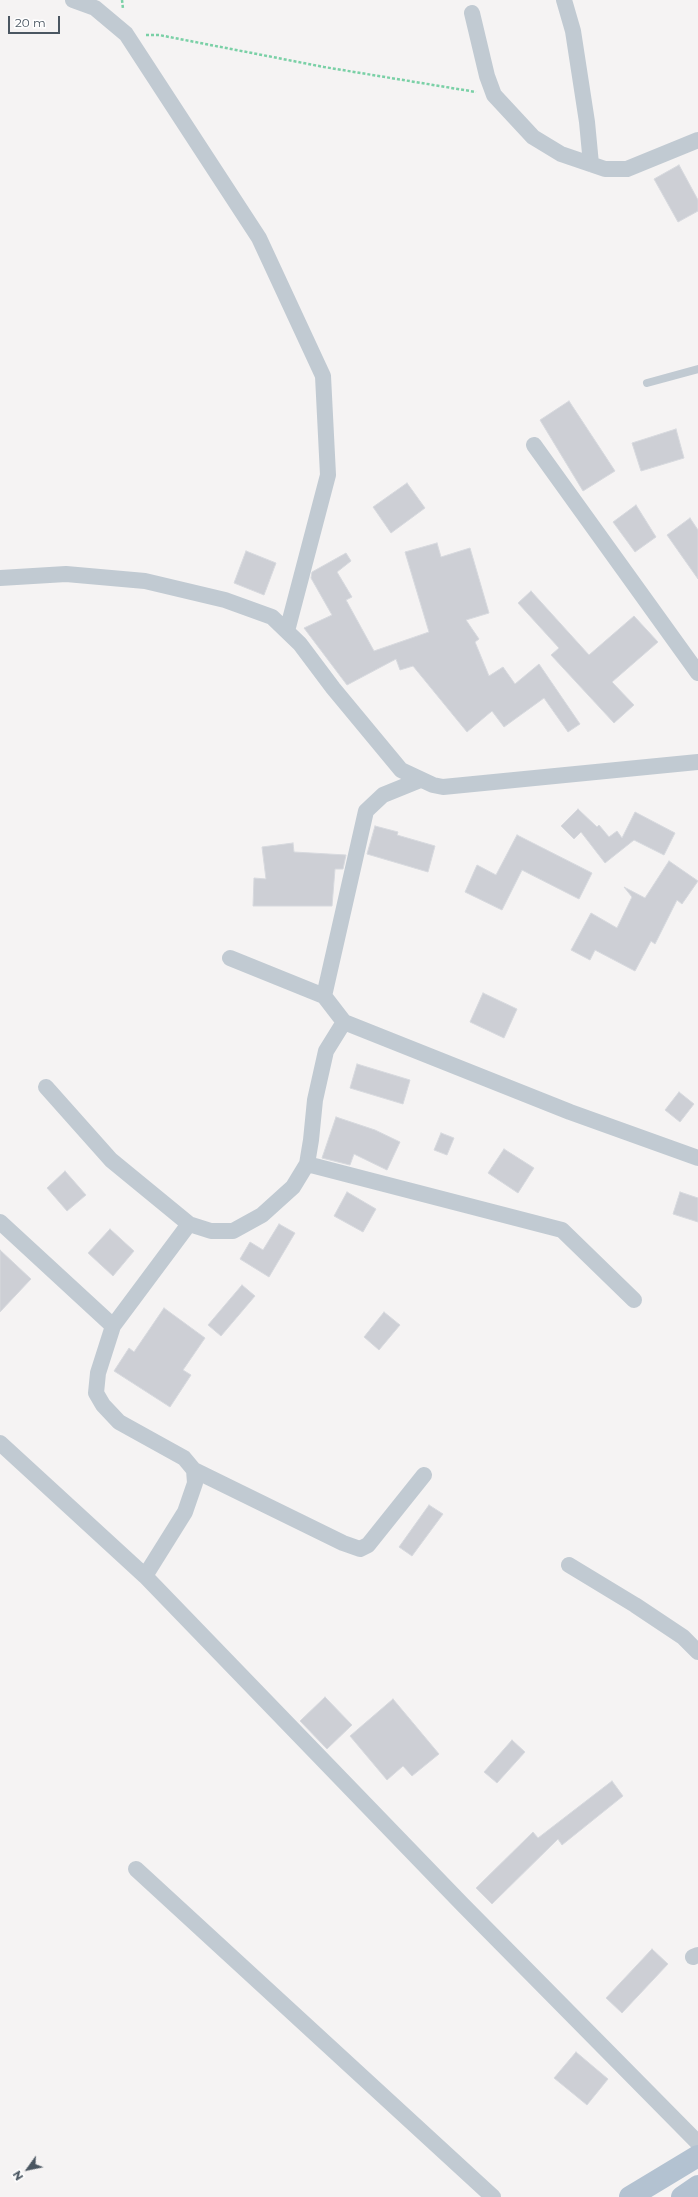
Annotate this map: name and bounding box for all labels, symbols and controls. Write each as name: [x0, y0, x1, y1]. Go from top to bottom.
scale bar: [10, 8, 62, 34]
text: 20 m: [15, 15, 46, 30]
north arrow: [8, 2149, 48, 2189]
text: N: [10, 2168, 26, 2183]

